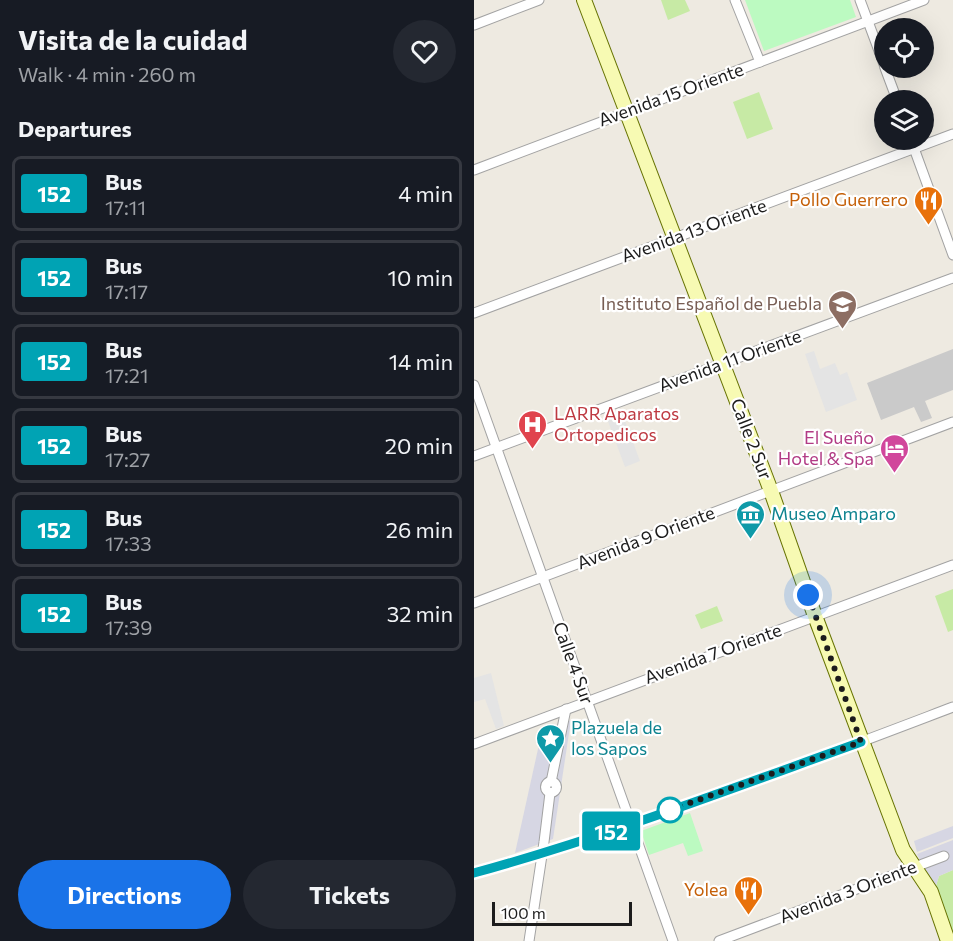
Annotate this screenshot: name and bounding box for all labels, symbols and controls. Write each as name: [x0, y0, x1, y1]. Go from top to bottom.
map controls: [874, 18, 934, 150]
button: locate: [874, 18, 934, 78]
button: heart: [393, 20, 456, 83]
text: Visita de la cuidad: [18, 22, 248, 56]
street label: Avenida 15 Oriente: [595, 58, 746, 131]
text: Walk · 4 min · 260 m: [18, 62, 196, 86]
button: layers: [874, 90, 934, 150]
text: Departures: [18, 115, 132, 142]
text: Bus: [105, 168, 142, 195]
text: 4 min: [398, 180, 453, 207]
text: 152: [37, 181, 71, 206]
restaurant icon: Pollo Guerrero: [913, 184, 945, 226]
place label: Pollo Guerrero: [789, 188, 908, 210]
street label: Avenida 13 Oriente: [618, 194, 769, 267]
text: 17:11: [105, 195, 146, 219]
text: Bus: [105, 252, 142, 279]
text: 10 min: [388, 264, 453, 291]
text: 152: [37, 265, 71, 290]
text: 17:17: [105, 279, 148, 303]
school or university icon: Instituto Español de Puebla: [827, 288, 859, 330]
place label: Instituto Español de Puebla: [601, 292, 822, 314]
street label: Avenida 11 Oriente: [655, 324, 804, 396]
text: Bus: [105, 336, 142, 363]
text: 14 min: [389, 348, 453, 375]
text: 152: [37, 349, 71, 374]
text: 17:21: [105, 363, 148, 387]
street label: Calle 2 Sur: [726, 395, 777, 482]
place label: LARR Aparatos Ortopedicos: [554, 402, 679, 445]
hospital icon: LARR Aparatos Ortopedicos: [517, 408, 549, 450]
text: Bus: [105, 420, 142, 447]
place label: El Sueño Hotel & Spa: [778, 426, 874, 469]
text: 20 min: [385, 432, 453, 459]
hotel icon: El Sueño Hotel & Spa: [879, 432, 911, 474]
text: 152: [37, 433, 71, 458]
text: 17:27: [105, 447, 150, 471]
museum icon: Museo Amparo: [734, 498, 766, 540]
street label: Avenida 9 Oriente: [574, 501, 718, 573]
place label: Museo Amparo: [771, 502, 896, 524]
text: Bus: [105, 504, 142, 531]
text: 26 min: [386, 516, 453, 543]
text: 152: [37, 517, 71, 542]
text: 17:33: [105, 531, 152, 555]
your location: [793, 580, 823, 610]
text: Bus: [105, 588, 142, 615]
text: 32 min: [387, 600, 453, 627]
text: 152: [37, 601, 71, 626]
text: 17:39: [105, 615, 152, 639]
street label: Avenida 7 Oriente: [641, 618, 784, 688]
street label: Calle 4 Sur: [549, 619, 599, 707]
place label: Plazuela de los Sapos: [571, 716, 662, 759]
place icon: Plazuela de los Sapos: [534, 722, 566, 764]
unlabelled marker: [657, 797, 683, 823]
line badge: 152: [576, 812, 646, 850]
text: 152: [594, 819, 628, 844]
street label: Avenida 3 Oriente: [776, 855, 919, 927]
button: Directions: [18, 860, 231, 929]
button: Tickets: [243, 860, 456, 929]
restaurant icon: Yolea: [733, 874, 765, 916]
place label: Yolea: [684, 878, 728, 900]
scale bar: [492, 899, 632, 926]
text: 100 m: [501, 903, 546, 922]

